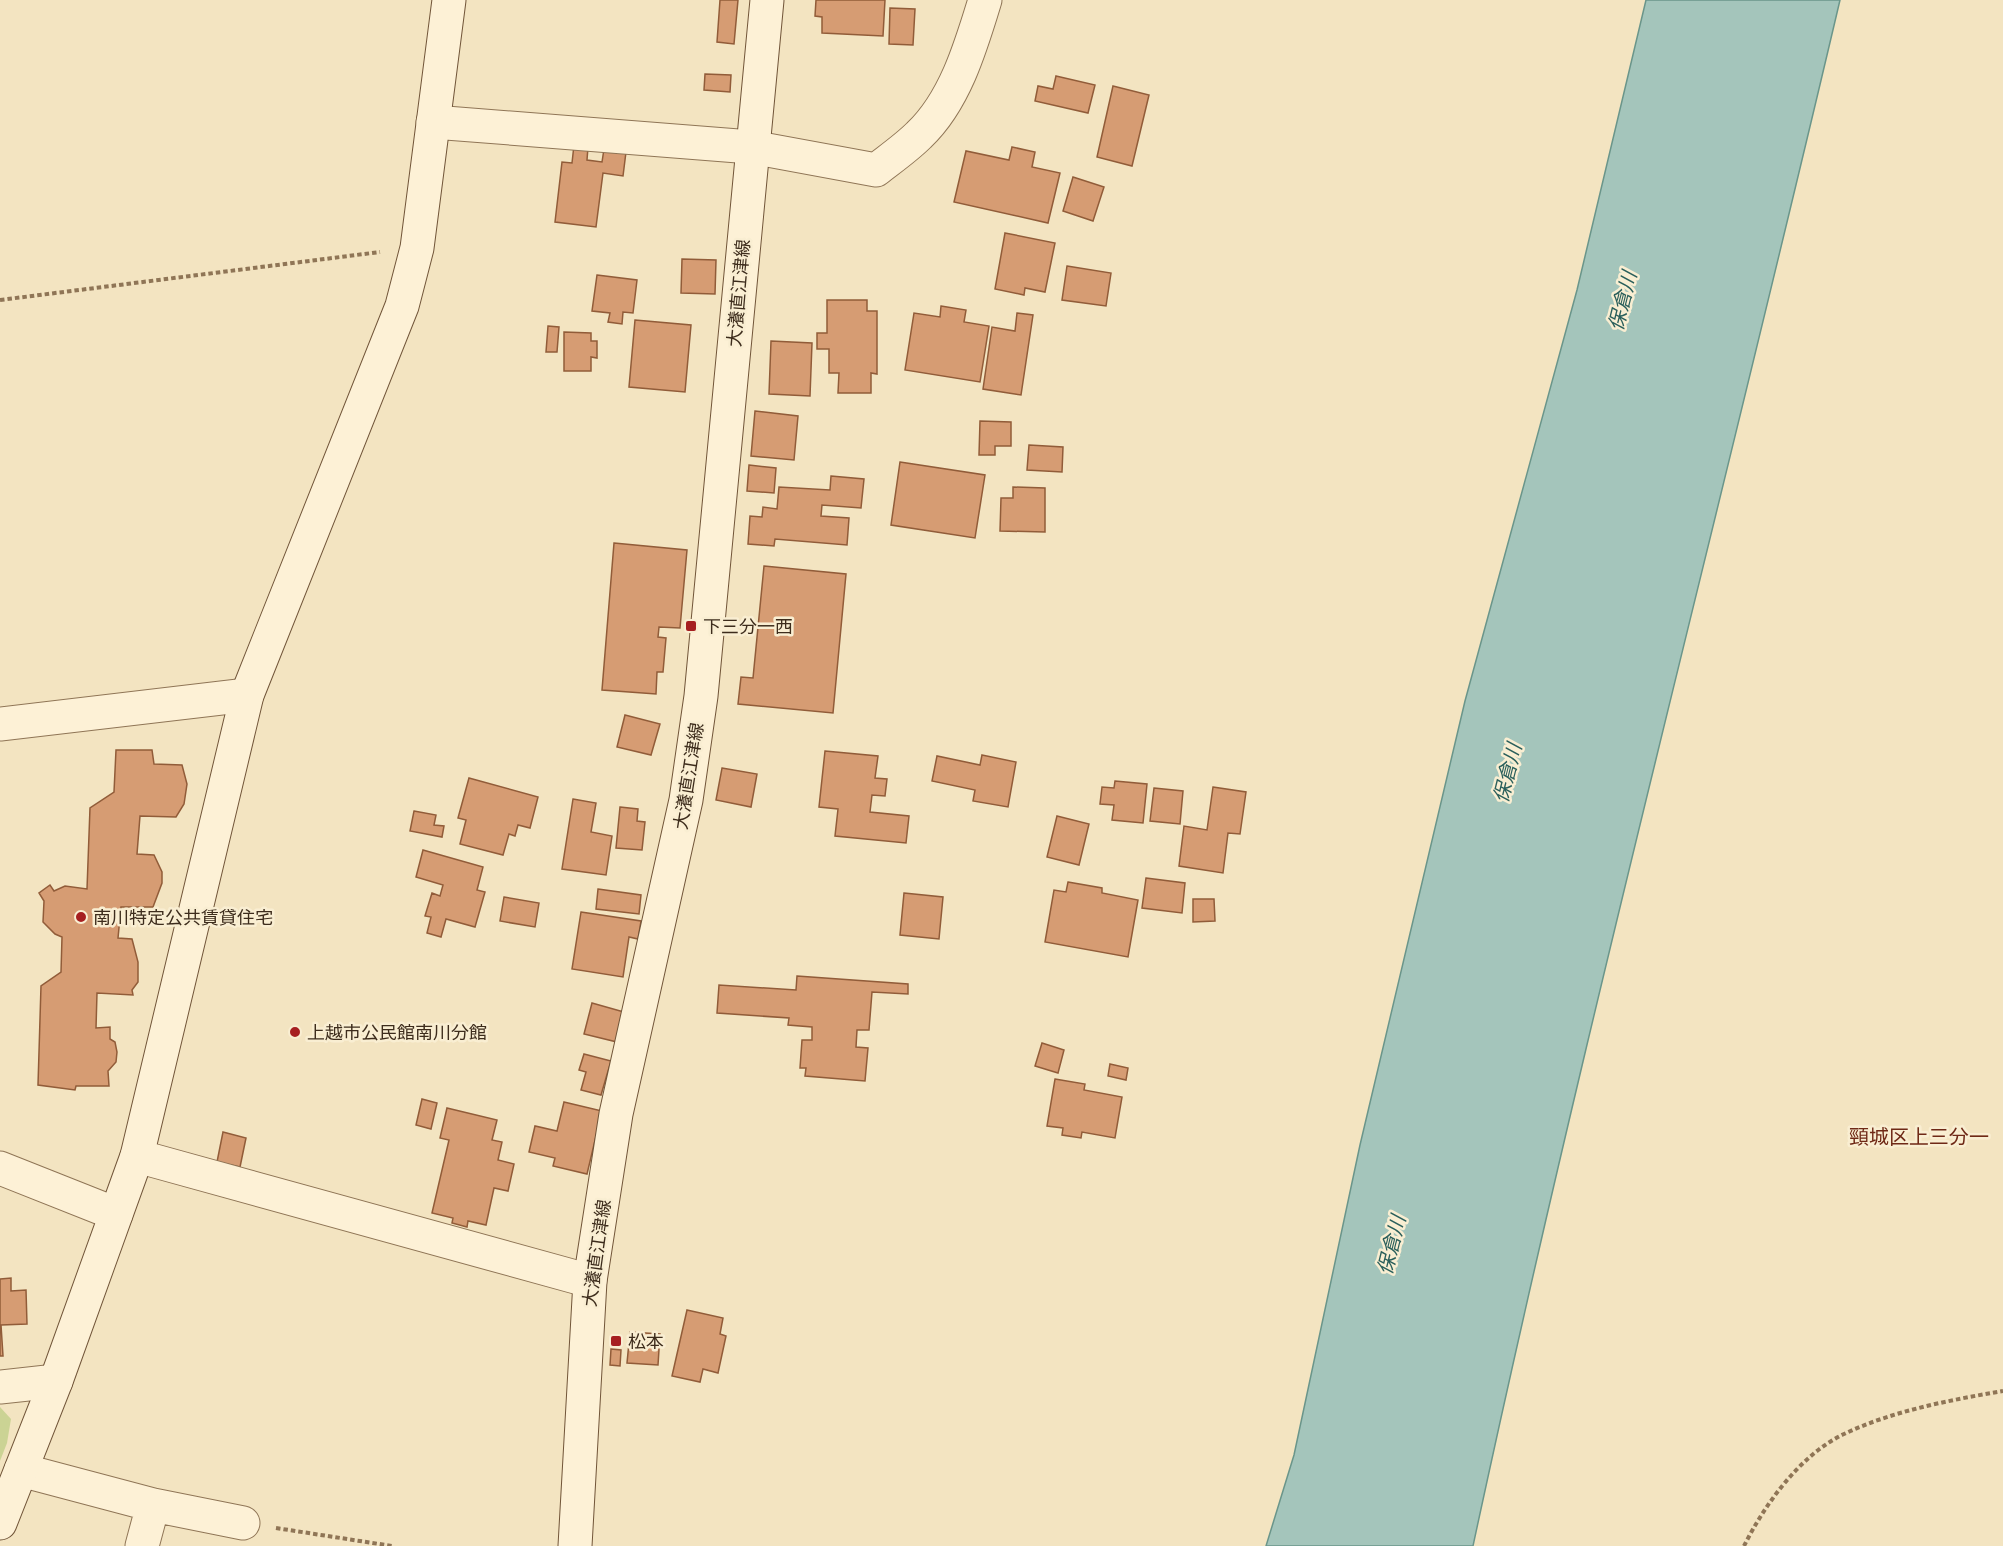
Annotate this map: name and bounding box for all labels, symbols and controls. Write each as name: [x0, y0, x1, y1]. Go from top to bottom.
street label: 大瀁直江津線: [721, 238, 755, 348]
water label: 保倉川: [1602, 267, 1643, 333]
place label: 下三分一西: [703, 614, 793, 638]
marker: 下三分一西: [684, 619, 698, 633]
street label: 大瀁直江津線: [668, 721, 708, 831]
water label: 保倉川: [1487, 739, 1528, 805]
place label: 南川特定公共賃貸住宅: [93, 905, 273, 929]
marker: 南川特定公共賃貸住宅: [74, 910, 88, 924]
place label: 上越市公民館南川分館: [307, 1020, 487, 1044]
marker: 上越市公民館南川分館: [288, 1025, 302, 1039]
district label: 頸城区上三分一: [1849, 1123, 1989, 1150]
street label: 大瀁直江津線: [577, 1198, 615, 1308]
water label: 保倉川: [1371, 1211, 1412, 1277]
place label: 松本: [628, 1329, 664, 1353]
marker: 松本: [609, 1334, 623, 1348]

